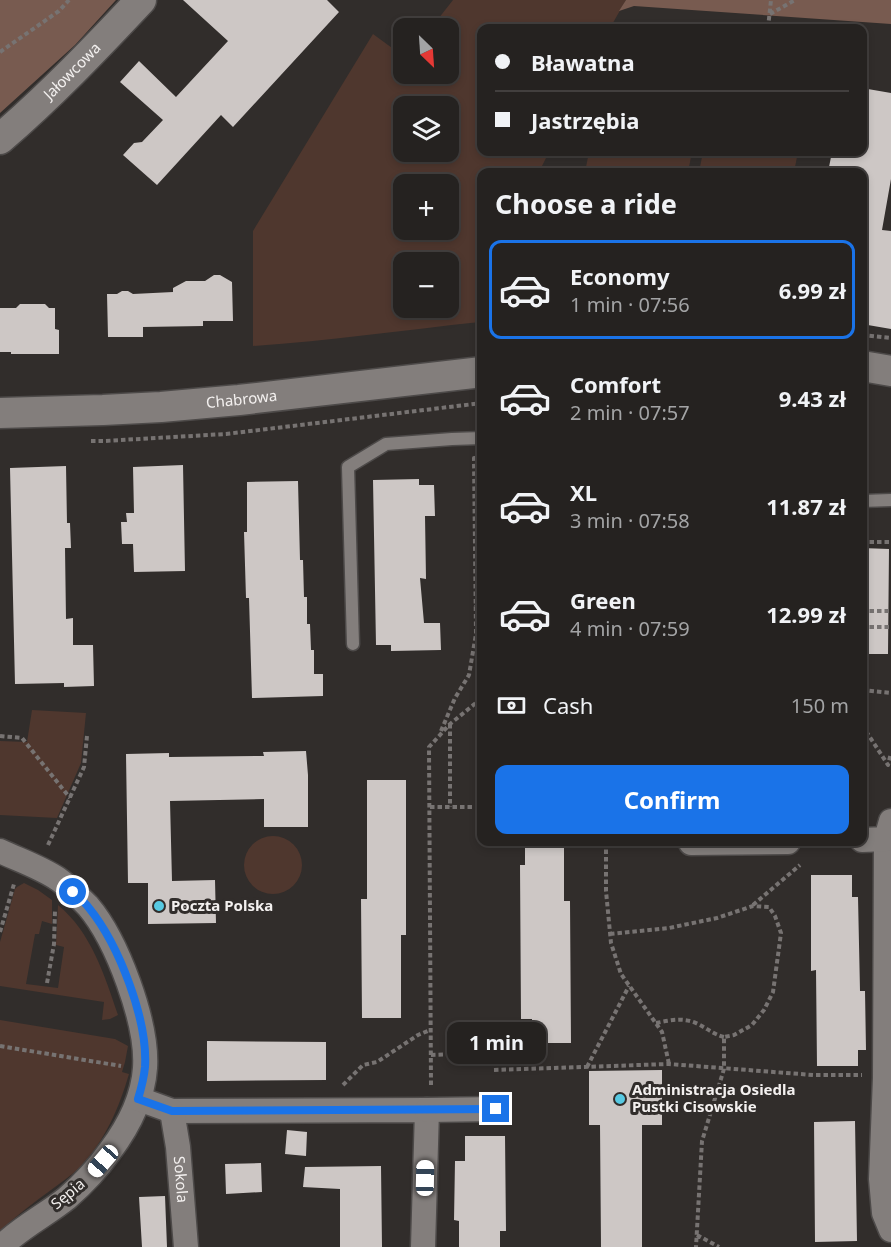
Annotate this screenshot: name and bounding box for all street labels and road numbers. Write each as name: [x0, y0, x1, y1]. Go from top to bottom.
street label: Jałowcowa: [37, 38, 104, 105]
street label: Chabrowa: [205, 385, 278, 412]
street label: Sokola: [170, 1155, 193, 1203]
street label: Sępia: [46, 1173, 88, 1213]

